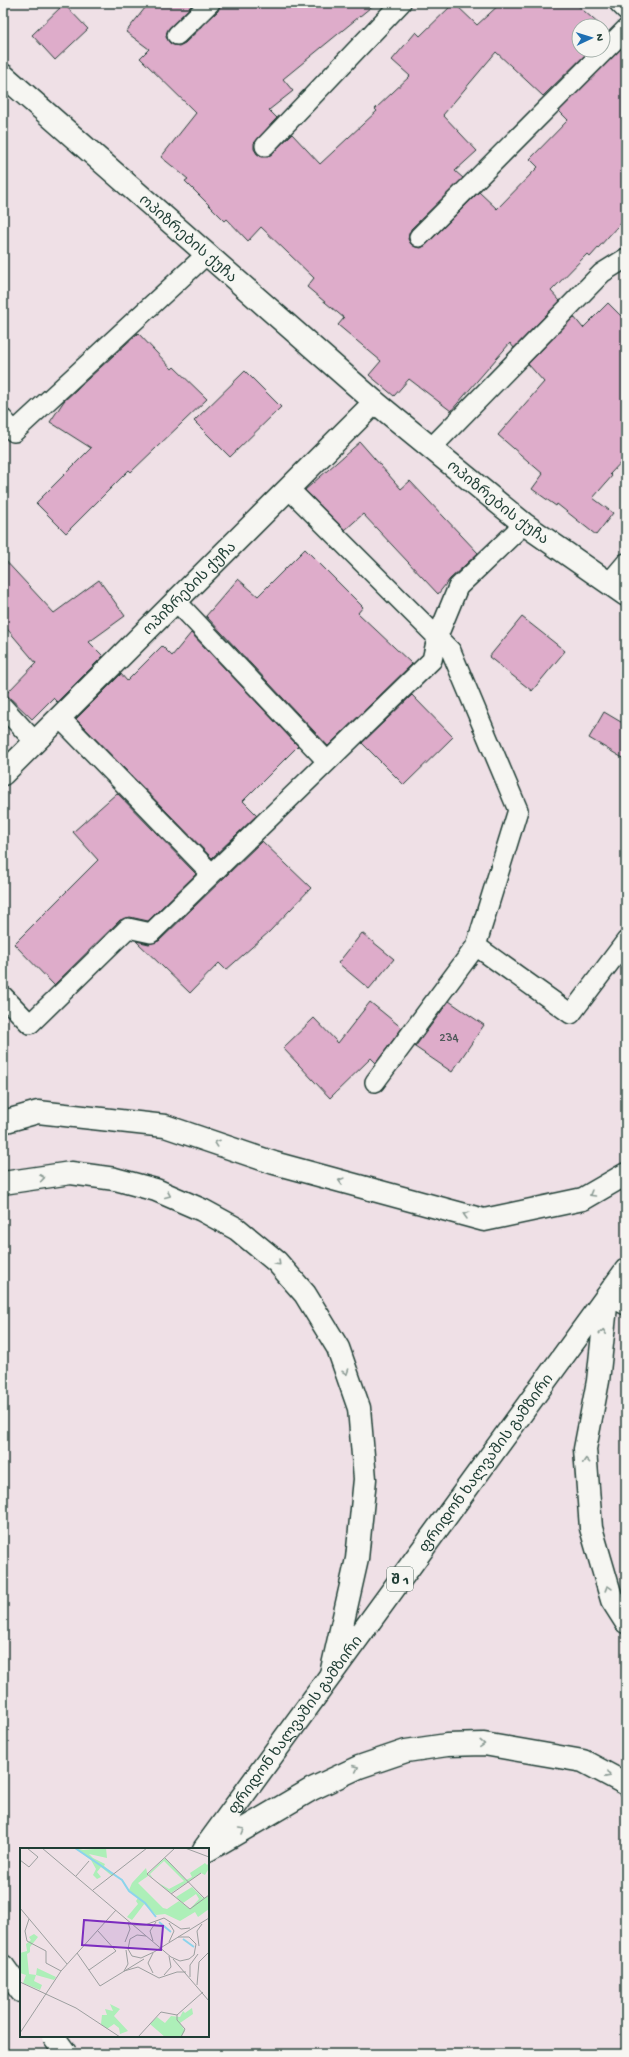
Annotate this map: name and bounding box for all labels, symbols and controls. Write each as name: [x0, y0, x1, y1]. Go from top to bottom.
north arrow: [571, 18, 611, 58]
text: N: [593, 33, 605, 41]
street label: ოპიზრების ქუჩა: [134, 192, 240, 287]
street label: ოპიზრების ქუჩა: [443, 458, 551, 549]
street label: ოპიზრების ქუჩა: [140, 539, 241, 640]
house number: 234: [439, 1031, 459, 1046]
one-way arrow: [213, 1140, 220, 1148]
one-way arrow: [39, 1174, 45, 1183]
one-way arrow: [338, 1177, 345, 1186]
one-way arrow: [589, 1189, 596, 1196]
one-way arrow: [165, 1191, 172, 1199]
one-way arrow: [463, 1211, 470, 1220]
one-way arrow: [273, 1258, 281, 1266]
one-way arrow: [599, 1329, 608, 1335]
one-way arrow: [342, 1369, 350, 1376]
street label: ფრიდონ ხალვაშის გამზირი: [416, 1371, 558, 1557]
one-way arrow: [581, 1458, 590, 1464]
road number: შ 1: [387, 1567, 413, 1591]
one-way arrow: [604, 1585, 613, 1592]
street label: ფრიდონ ხალვაშის გამზირი: [225, 1633, 367, 1819]
one-way arrow: [479, 1740, 485, 1749]
one-way arrow: [351, 1765, 359, 1773]
one-way arrow: [603, 1770, 611, 1777]
one-way arrow: [238, 1828, 245, 1835]
inset map: [20, 1848, 209, 2037]

